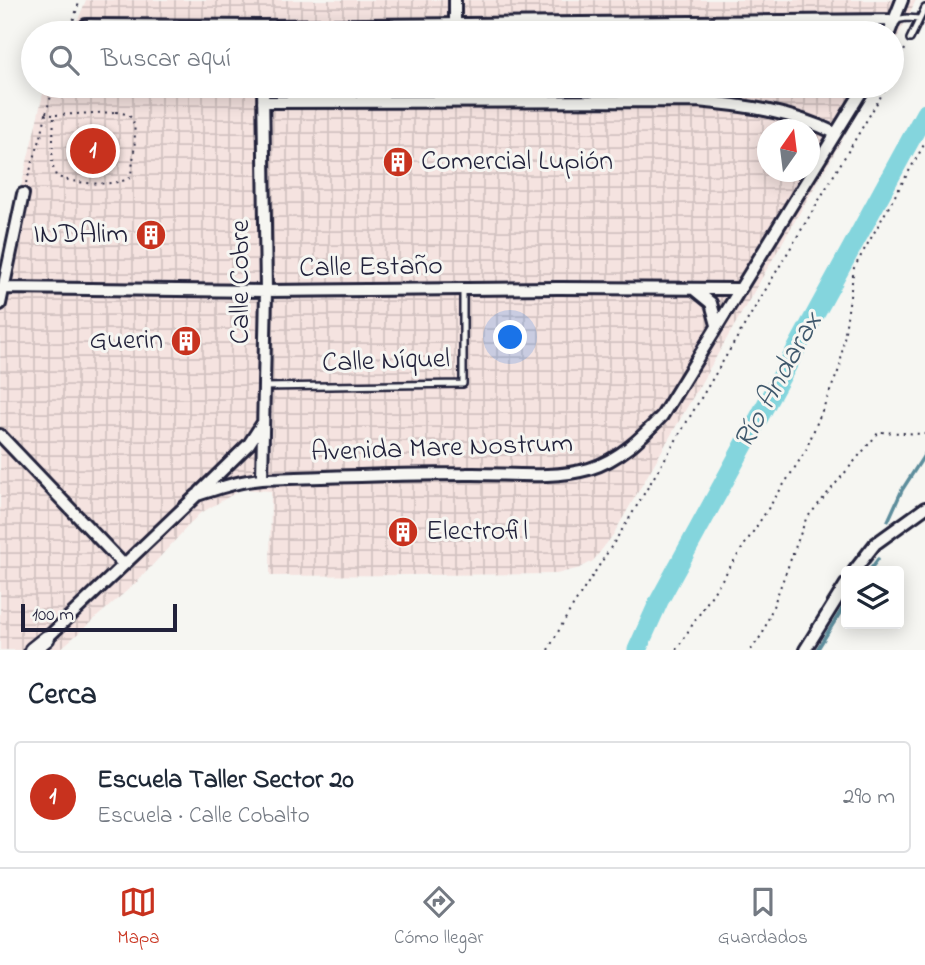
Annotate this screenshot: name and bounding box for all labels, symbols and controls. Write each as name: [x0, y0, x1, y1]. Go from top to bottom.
search box: [21, 21, 904, 98]
icon: search: [45, 41, 83, 79]
text: Buscar aquí: [101, 41, 231, 79]
north arrow: [757, 119, 820, 182]
pin: 1: [70, 125, 116, 177]
place label: Comercial Lupión: [421, 142, 613, 183]
building icon: Comercial Lupión: [381, 145, 415, 179]
place label: INDAlim: [33, 215, 128, 256]
building icon: INDAlim: [134, 218, 168, 252]
street label: Calle Cobre: [221, 219, 262, 344]
street label: Calle Estaño: [299, 246, 443, 290]
water label: Río Andarax: [723, 302, 836, 457]
your location: [493, 320, 527, 354]
place label: Guerin: [89, 321, 163, 362]
building icon: Guerin: [169, 324, 203, 358]
street label: Calle Níquel: [321, 339, 451, 385]
street label: Avenida Mare Nostrum: [310, 424, 574, 474]
place label: Electrofil: [426, 512, 528, 553]
building icon: Electrofil: [386, 515, 420, 549]
map controls: [841, 566, 904, 629]
button: layers: [841, 566, 904, 629]
scale bar: [21, 601, 177, 633]
text: 100 m: [32, 602, 74, 629]
text: Cerca: [28, 674, 97, 718]
text: Escuela Taller Sector 20: [97, 762, 354, 800]
text: 1: [49, 781, 57, 814]
text: 290 m: [843, 781, 895, 814]
text: Escuela · Calle Cobalto: [97, 800, 310, 833]
tab: Mapa: [117, 883, 160, 952]
tab: Cómo llegar: [394, 883, 483, 952]
tab: Guardados: [718, 883, 808, 952]

